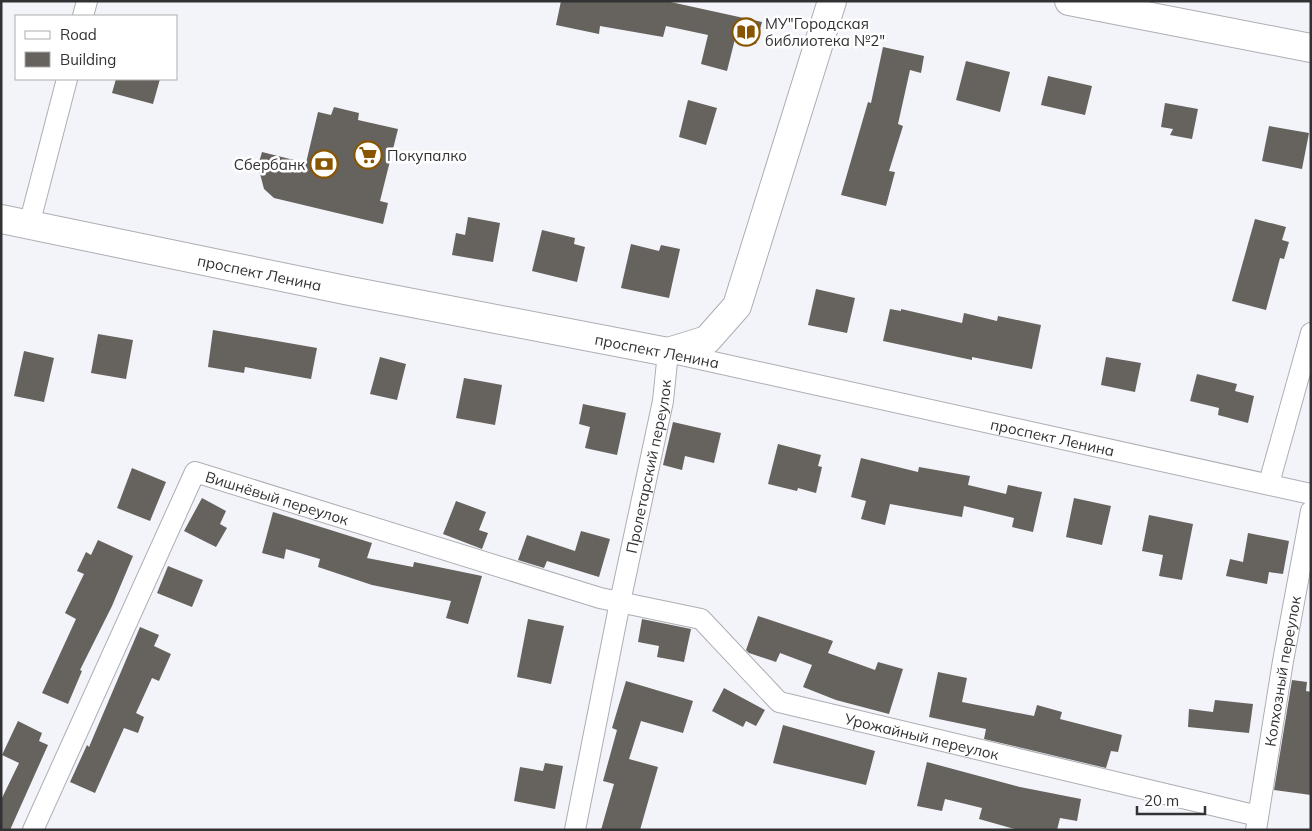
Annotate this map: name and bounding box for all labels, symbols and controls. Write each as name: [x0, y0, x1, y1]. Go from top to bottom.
place label: МУ"Городская библиотека №2": [765, 14, 885, 50]
legend: [15, 15, 178, 80]
library icon: МУ"Городская библиотека №2": [731, 17, 761, 47]
text: Road: [60, 25, 97, 44]
text: Building: [60, 50, 116, 69]
supermarket icon: Покупалко: [353, 140, 383, 170]
place label: Покупалко: [387, 146, 467, 165]
bank icon: Сбербанк: [309, 149, 339, 179]
place label: Сбербанк: [234, 155, 306, 174]
street label: проспект Ленина: [196, 250, 323, 294]
street label: проспект Ленина: [593, 330, 721, 372]
street label: Пролетарский переулок: [621, 378, 675, 555]
street label: проспект Ленина: [989, 414, 1116, 460]
street label: Вишнёвый переулок: [203, 466, 352, 529]
street label: Колхозный переулок: [1260, 593, 1305, 748]
street label: Урожайный переулок: [842, 708, 1002, 764]
scale bar: [1137, 784, 1204, 816]
text: 20 m: [1144, 791, 1179, 810]

